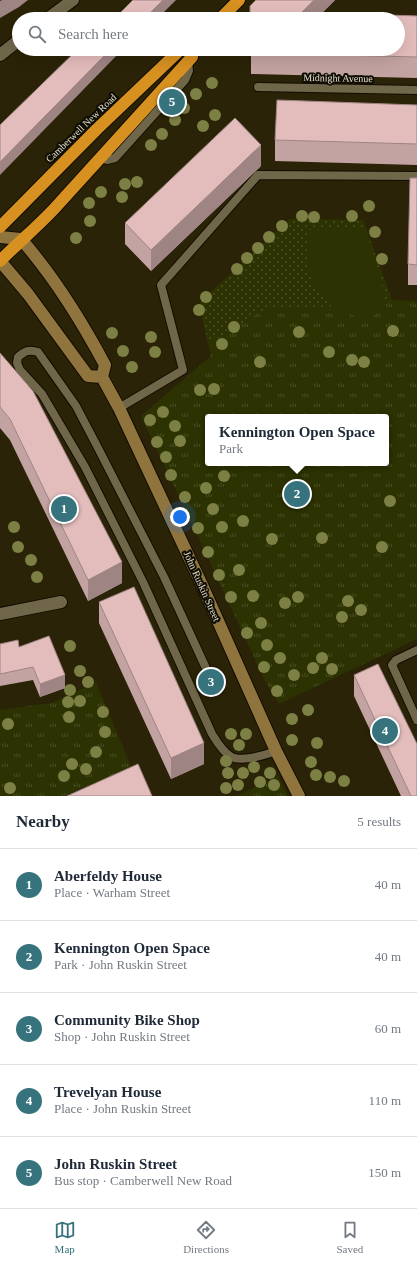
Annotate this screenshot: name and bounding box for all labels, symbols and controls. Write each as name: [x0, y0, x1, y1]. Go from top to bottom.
search box: [12, 12, 405, 56]
icon: search: [26, 23, 48, 45]
text: Search here: [58, 26, 128, 42]
street label: Midnight Avenue: [303, 72, 373, 84]
pin: 5: [159, 87, 185, 117]
street label: Camberwell New Road: [43, 91, 119, 165]
popup: [205, 414, 389, 466]
text: Kennington Open Space: [219, 424, 375, 440]
text: Park: [219, 441, 243, 456]
pin: 2: [284, 479, 310, 509]
pin: 1: [51, 494, 77, 524]
your location: [170, 507, 190, 527]
street label: John Ruskin Street: [182, 549, 222, 623]
pin: 3: [198, 667, 224, 697]
pin: 4: [372, 716, 398, 746]
text: Nearby: [16, 812, 70, 831]
text: 5 results: [357, 814, 401, 829]
text: Aberfeldy House: [54, 868, 162, 884]
text: 1: [26, 877, 32, 892]
text: 40 m: [375, 877, 401, 892]
text: Place · Warham Street: [54, 885, 170, 900]
text: Kennington Open Space: [54, 940, 210, 956]
text: 2: [26, 949, 32, 964]
text: 40 m: [375, 949, 401, 964]
text: Park · John Ruskin Street: [54, 957, 187, 972]
text: Community Bike Shop: [54, 1012, 200, 1028]
text: 3: [26, 1021, 32, 1036]
text: 60 m: [375, 1021, 401, 1036]
text: Shop · John Ruskin Street: [54, 1029, 190, 1044]
text: Trevelyan House: [54, 1084, 161, 1100]
text: 4: [26, 1093, 32, 1108]
text: 110 m: [369, 1093, 401, 1108]
text: Place · John Ruskin Street: [54, 1101, 191, 1116]
text: John Ruskin Street: [54, 1156, 177, 1172]
text: 5: [26, 1165, 32, 1180]
text: 150 m: [368, 1165, 401, 1180]
text: Bus stop · Camberwell New Road: [54, 1173, 232, 1188]
tab: Map: [54, 1219, 76, 1255]
tab: Directions: [183, 1219, 229, 1255]
tab: Saved: [336, 1219, 363, 1255]

